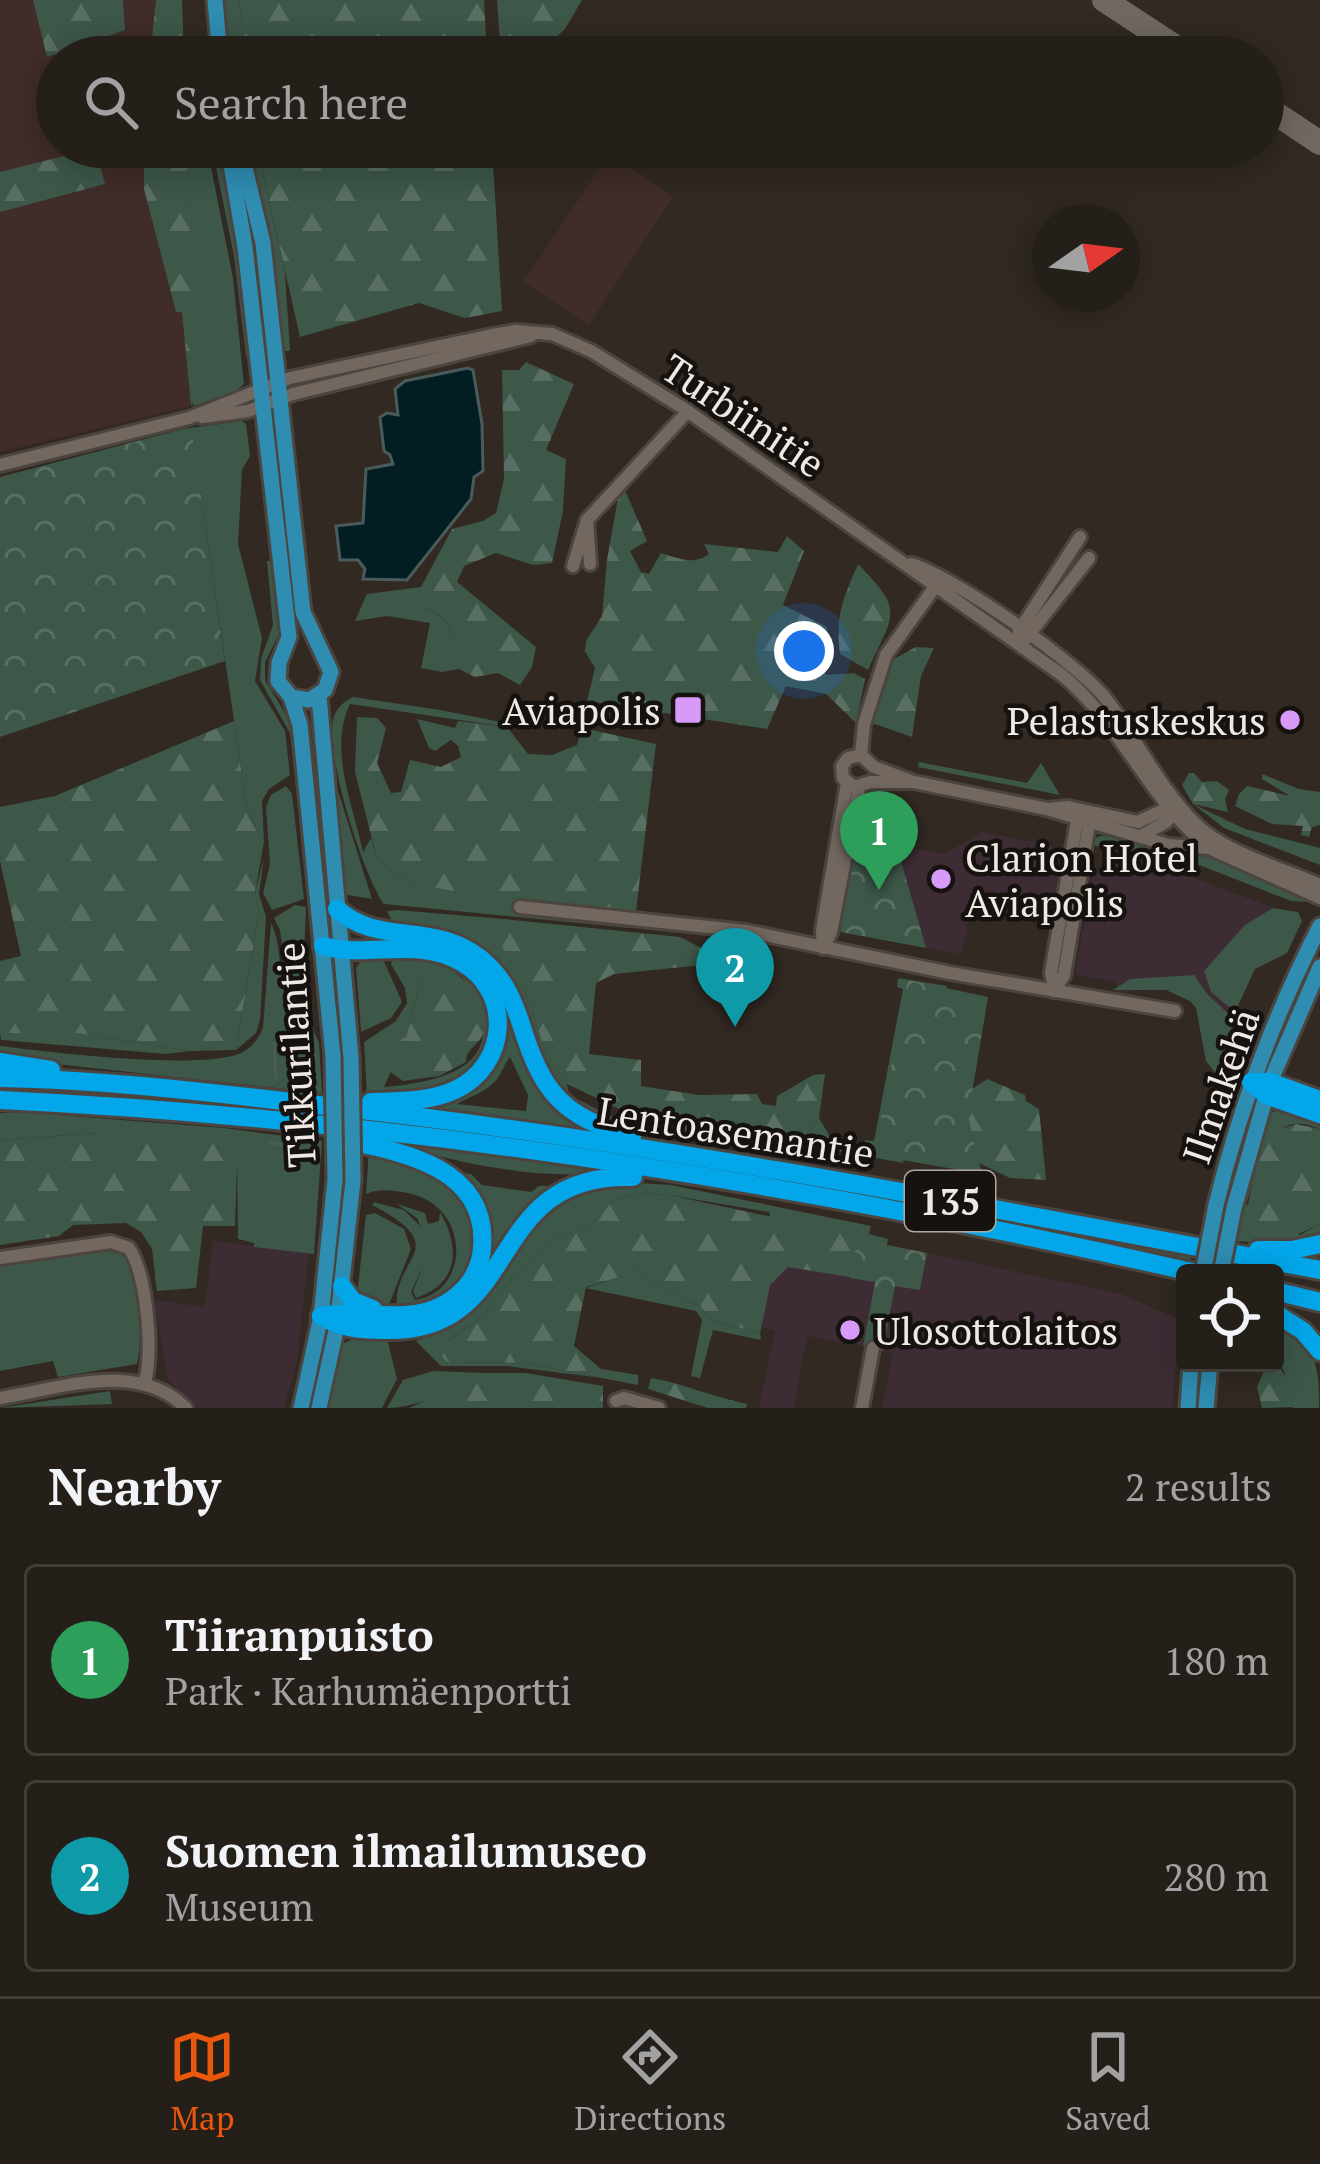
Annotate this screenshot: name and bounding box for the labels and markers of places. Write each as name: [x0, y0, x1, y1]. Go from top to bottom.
place label: Aviapolis: [502, 684, 661, 736]
marker: Aviapolis: [672, 694, 704, 726]
place label: Pelastuskeskus: [1007, 694, 1266, 746]
marker: Pelastuskeskus: [1277, 707, 1303, 733]
pin: 1: [840, 791, 918, 890]
place label: Clarion Hotel Aviapolis: [965, 831, 1198, 928]
marker: Clarion Hotel Aviapolis: [928, 866, 954, 892]
pin: 2: [696, 928, 774, 1027]
place label: Ulosottolaitos: [874, 1304, 1118, 1356]
marker: Ulosottolaitos: [837, 1317, 863, 1343]

